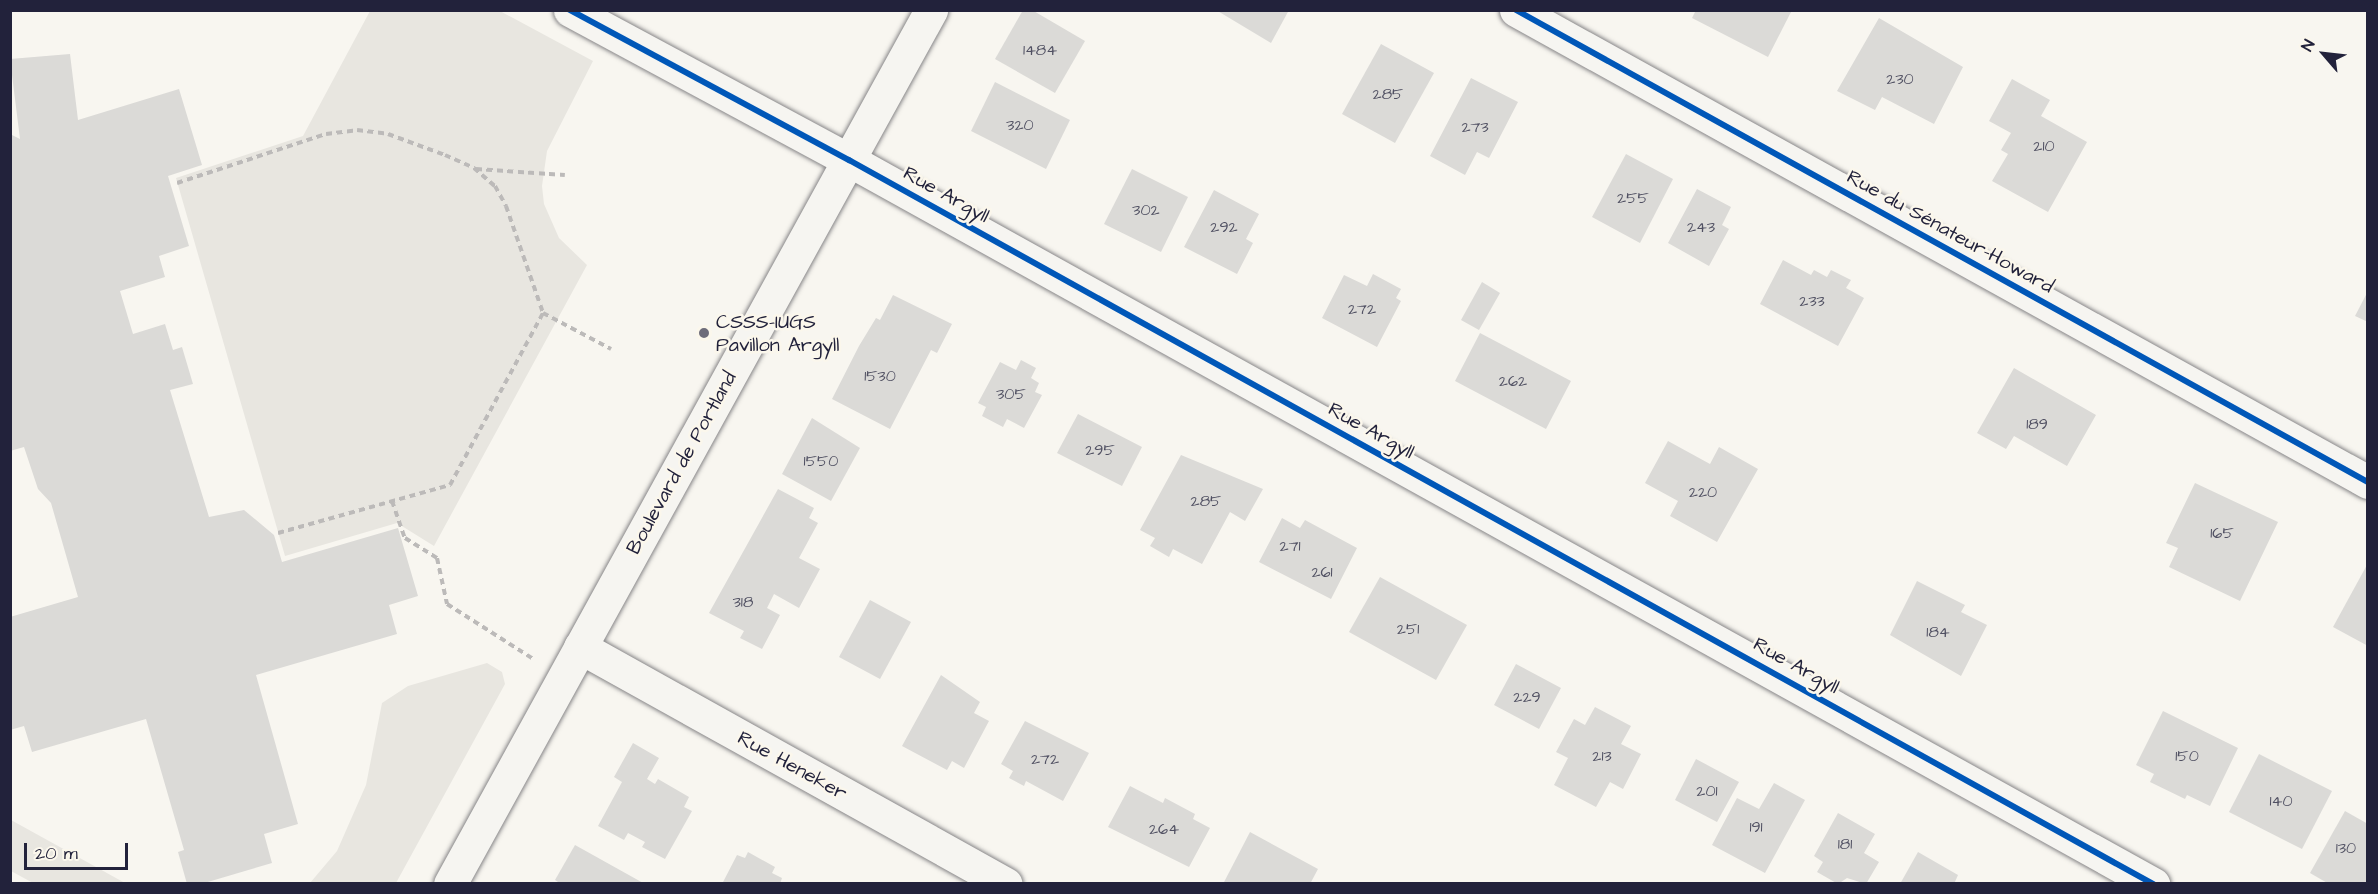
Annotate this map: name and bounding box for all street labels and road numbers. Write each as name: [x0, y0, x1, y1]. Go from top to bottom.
street label: Rue Argyll: [899, 162, 993, 228]
street label: Rue du Sénateur-Howard: [1842, 165, 2058, 299]
street label: Boulevard de Portland: [622, 367, 742, 559]
street label: Rue Argyll: [1324, 398, 1418, 464]
street label: Rue Argyll: [1749, 633, 1843, 699]
street label: Rue Heneker: [733, 726, 851, 806]

